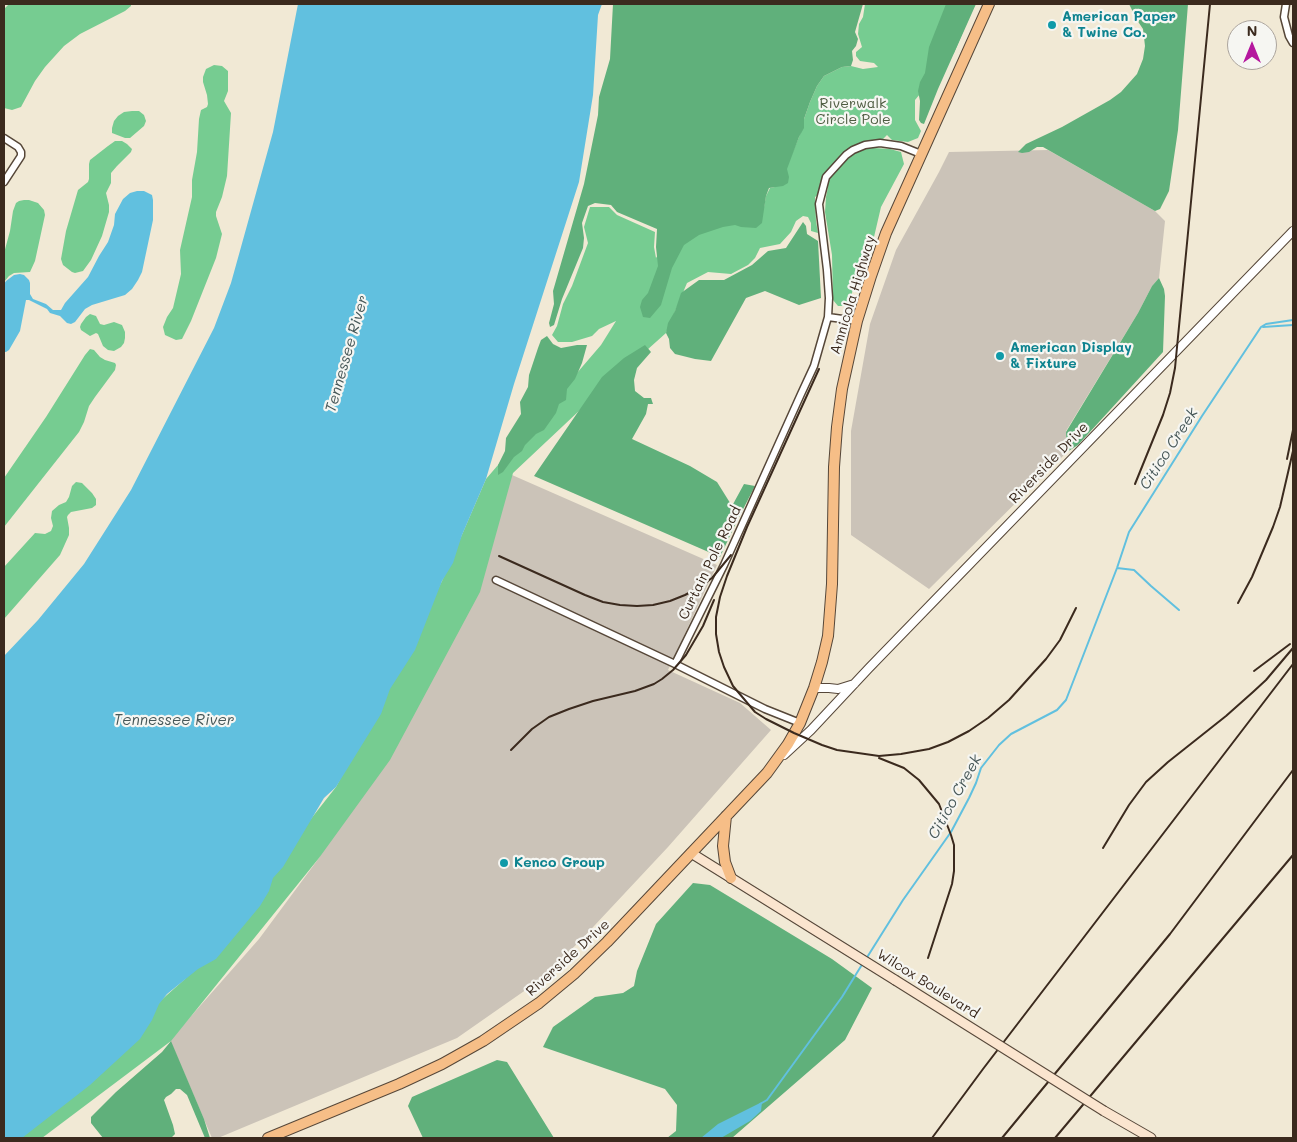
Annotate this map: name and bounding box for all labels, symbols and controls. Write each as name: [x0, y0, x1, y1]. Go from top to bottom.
place label: American Paper & Twine Co.: [1062, 9, 1176, 41]
marker: American Paper & Twine Co.: [1046, 19, 1058, 31]
north arrow: [1227, 20, 1277, 70]
text: N: [1247, 21, 1257, 40]
park label: Riverwalk Circle Pole: [815, 96, 891, 128]
street label: Amnicola Highway: [827, 234, 879, 356]
water label: Tennessee River: [322, 294, 372, 414]
place label: American Display & Fixture: [1010, 340, 1132, 372]
marker: American Display & Fixture: [994, 350, 1006, 362]
water label: Citico Creek: [1136, 405, 1202, 493]
street label: Riverside Drive: [1006, 419, 1092, 507]
street label: Curtain Pole Road: [675, 503, 745, 623]
water label: Tennessee River: [114, 711, 234, 729]
water label: Citico Creek: [924, 752, 986, 842]
place label: Kenco Group: [514, 855, 605, 871]
marker: Kenco Group: [498, 857, 510, 869]
street label: Riverside Drive: [523, 916, 613, 1000]
street label: Wilcox Boulevard: [874, 946, 982, 1022]

